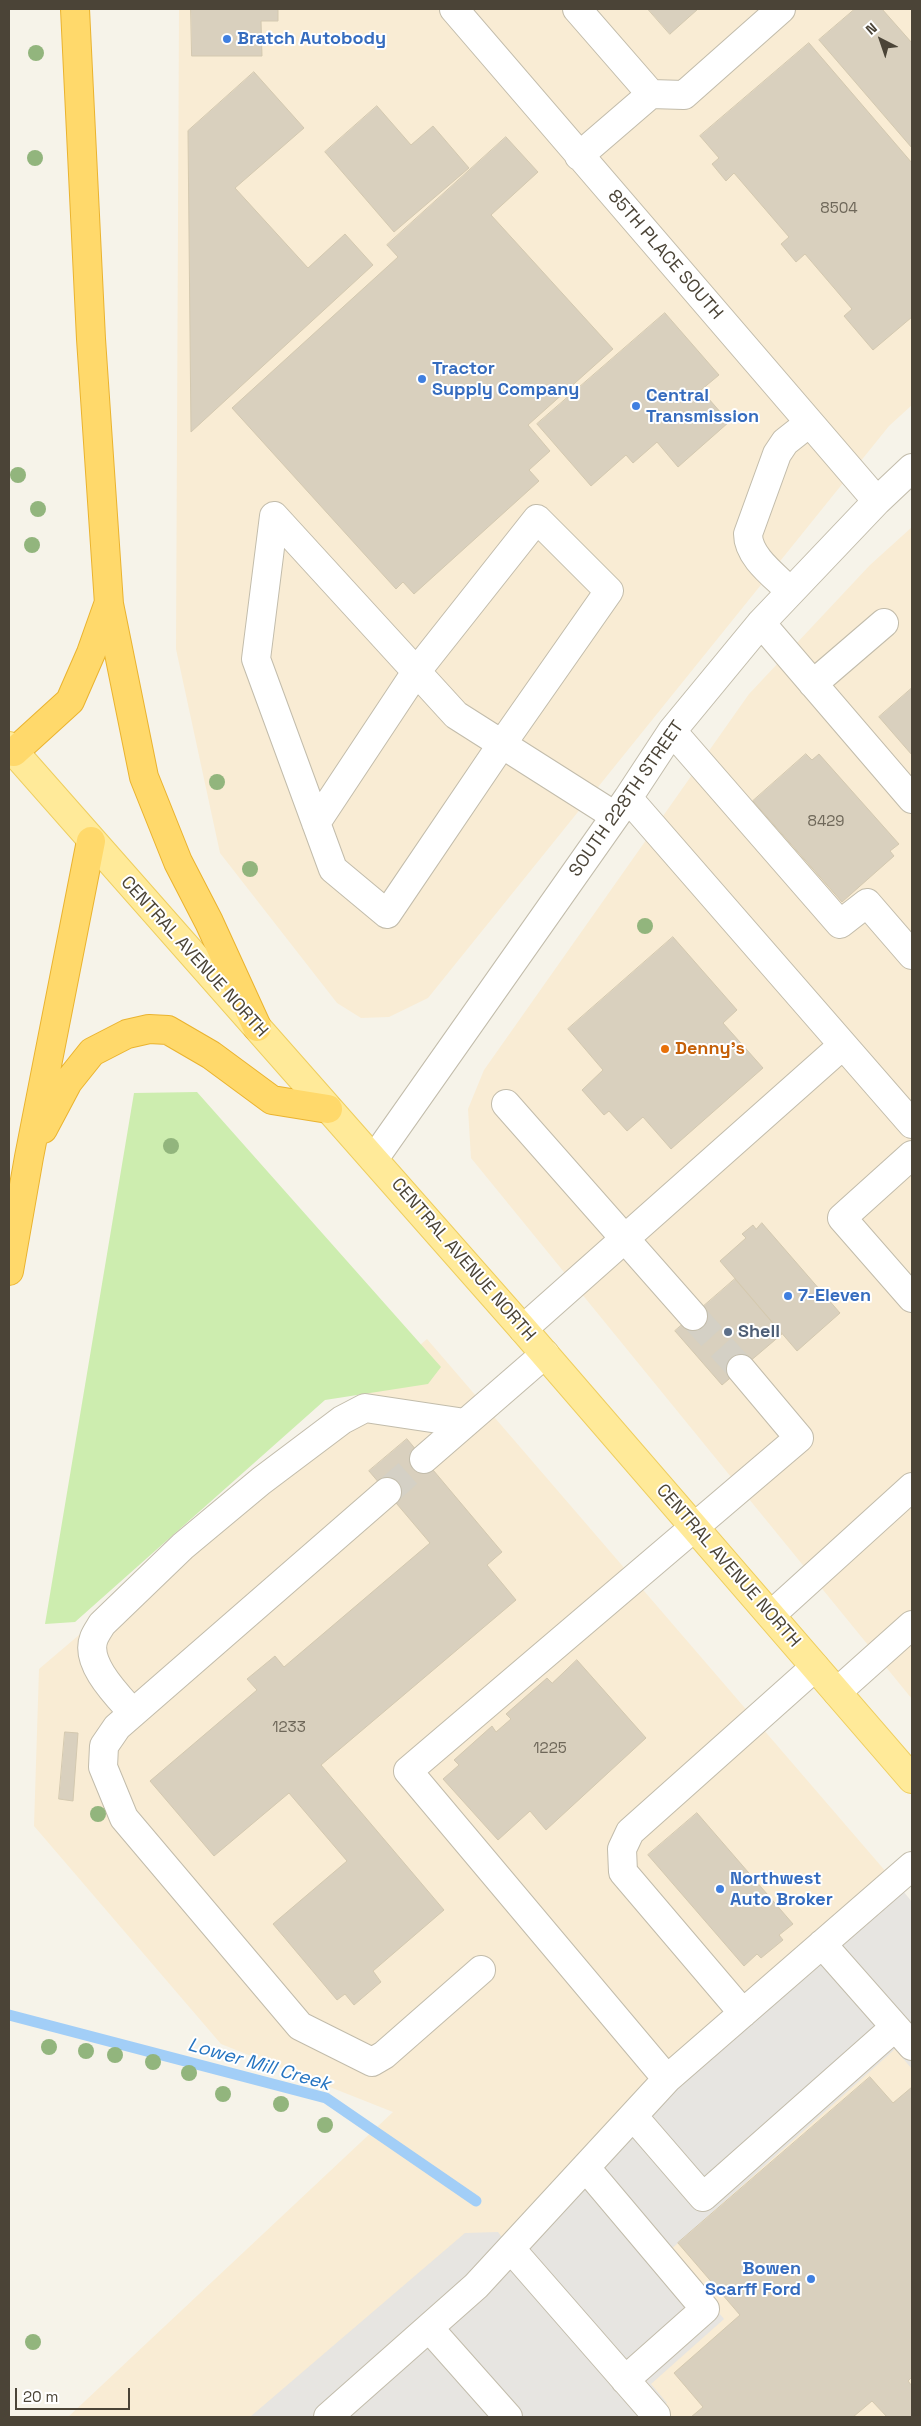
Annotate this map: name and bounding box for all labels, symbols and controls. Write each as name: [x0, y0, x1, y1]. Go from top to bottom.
north arrow: [856, 15, 906, 65]
text: N: [862, 19, 881, 39]
place label: Bratch Autobody: [237, 28, 386, 50]
marker: Bratch Autobody: [221, 33, 233, 45]
street label: 85TH PLACE SOUTH: [603, 186, 727, 324]
house number: 8504: [820, 200, 858, 218]
place label: Tractor Supply Company: [432, 358, 579, 400]
marker: Tractor Supply Company: [416, 373, 428, 385]
place label: Central Transmission: [646, 385, 759, 428]
marker: Central Transmission: [630, 400, 642, 412]
street label: SOUTH 228TH STREET: [565, 717, 689, 881]
house number: 8429: [808, 813, 844, 831]
street label: CENTRAL AVENUE NORTH: [116, 872, 272, 1042]
place label: Denny's: [675, 1038, 745, 1060]
marker: Denny's: [659, 1043, 671, 1055]
street label: CENTRAL AVENUE NORTH: [386, 1174, 540, 1346]
place label: 7-Eleven: [798, 1285, 871, 1307]
marker: 7-Eleven: [782, 1290, 794, 1302]
place label: Shell: [738, 1321, 780, 1343]
marker: Shell: [722, 1326, 734, 1338]
street label: CENTRAL AVENUE NORTH: [651, 1480, 805, 1652]
house number: 1233: [272, 1719, 306, 1737]
house number: 1225: [533, 1740, 567, 1758]
place label: Northwest Auto Broker: [730, 1868, 833, 1910]
marker: Northwest Auto Broker: [714, 1883, 726, 1895]
water label: Lower Mill Creek: [185, 2034, 333, 2096]
place label: Bowen Scarff Ford: [705, 2258, 801, 2300]
marker: Bowen Scarff Ford: [805, 2273, 817, 2285]
scale bar: [18, 2378, 132, 2410]
text: 20 m: [23, 2387, 58, 2406]

